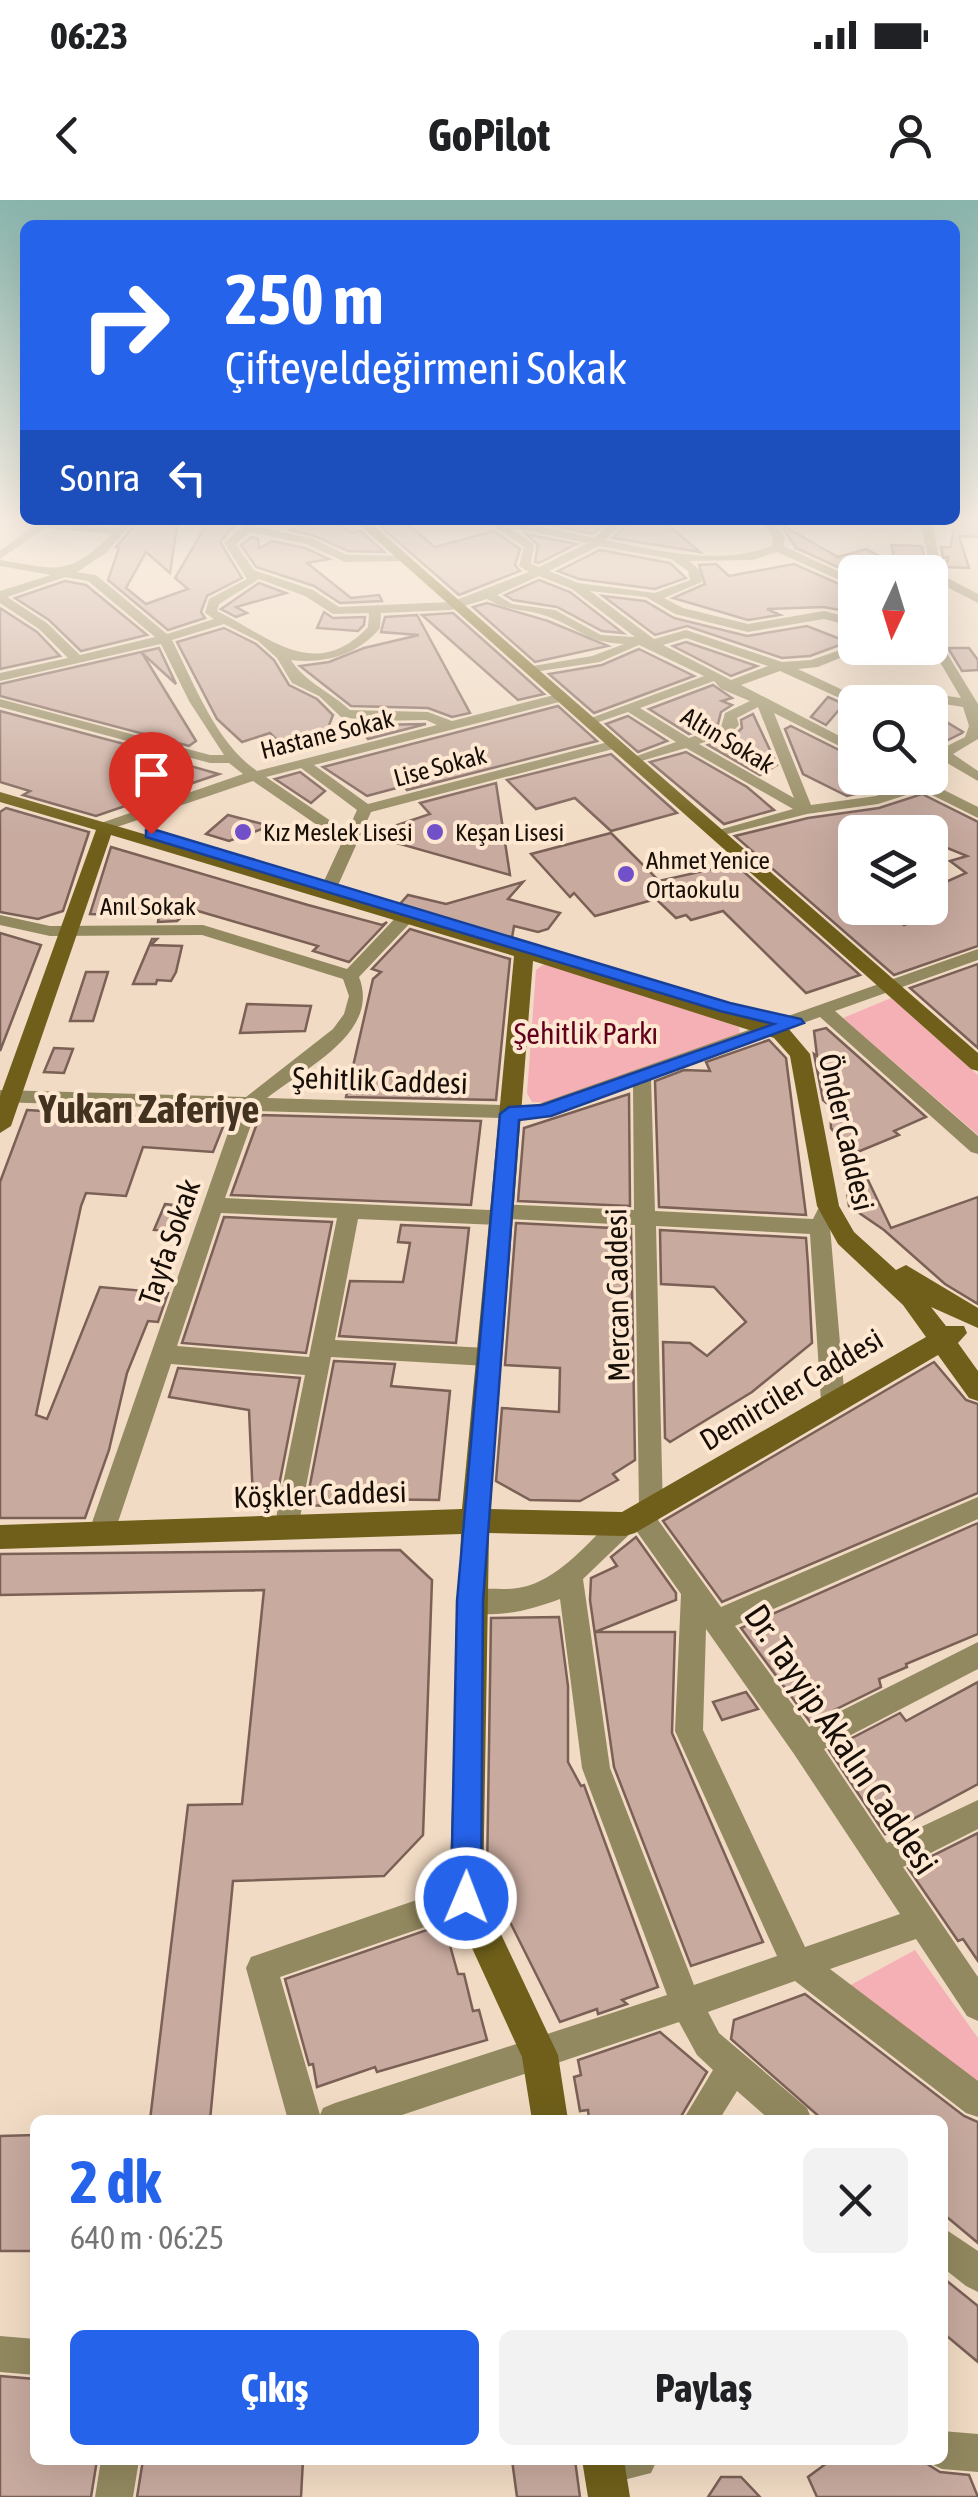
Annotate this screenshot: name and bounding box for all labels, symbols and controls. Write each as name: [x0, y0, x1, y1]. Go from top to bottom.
text: 06:23: [50, 14, 128, 57]
icon: back: [40, 108, 95, 163]
icon: person: [883, 108, 938, 163]
text: GoPilot: [428, 109, 550, 161]
text: 250 m: [225, 259, 384, 339]
icon: right: [60, 260, 190, 390]
text: Çifteyeldeğirmeni Sokak: [225, 342, 627, 394]
icon: left: [160, 450, 215, 505]
text: Sonra: [60, 456, 140, 499]
north arrow: [838, 555, 948, 665]
map controls: [838, 555, 948, 925]
button: search: [838, 685, 948, 795]
street label: Altın Sokak: [677, 701, 779, 779]
street label: Hastane Sokak: [257, 704, 397, 764]
pin: [109, 732, 194, 835]
street label: Lise Sokak: [391, 740, 489, 792]
icon: arrive: [124, 747, 179, 802]
button: layers: [838, 815, 948, 925]
place label: Kız Meslek Lisesi: [263, 818, 413, 846]
place label: Keşan Lisesi: [455, 818, 564, 846]
marker: Kız Meslek Lisesi: [232, 821, 254, 843]
marker: Keşan Lisesi: [424, 821, 446, 843]
place label: Ahmet Yenice Ortaokulu: [646, 846, 770, 903]
marker: Ahmet Yenice Ortaokulu: [615, 863, 637, 885]
street label: Anıl Sokak: [100, 892, 196, 920]
park label: Şehitlik Parkı: [514, 1016, 658, 1050]
street label: Önder Caddesi: [812, 1050, 882, 1214]
street label: Şehitlik Caddesi: [292, 1060, 468, 1100]
district label: Yukarı Zaferiye: [38, 1086, 259, 1131]
street label: Tayfa Sokak: [132, 1175, 206, 1309]
street label: Mercan Caddesi: [598, 1208, 636, 1382]
street label: Demirciler Caddesi: [694, 1321, 888, 1457]
street label: Köşkler Caddesi: [233, 1474, 407, 1514]
street label: Dr. Tayyip Akalın Caddesi: [737, 1597, 947, 1881]
position arrow: [414, 1846, 518, 1950]
text: 2 dk: [70, 2147, 161, 2216]
button: close: [803, 2148, 908, 2253]
text: 640 m · 06:25: [70, 2219, 224, 2256]
button: Çıkış: [70, 2330, 479, 2445]
button: Paylaş: [499, 2330, 908, 2445]

